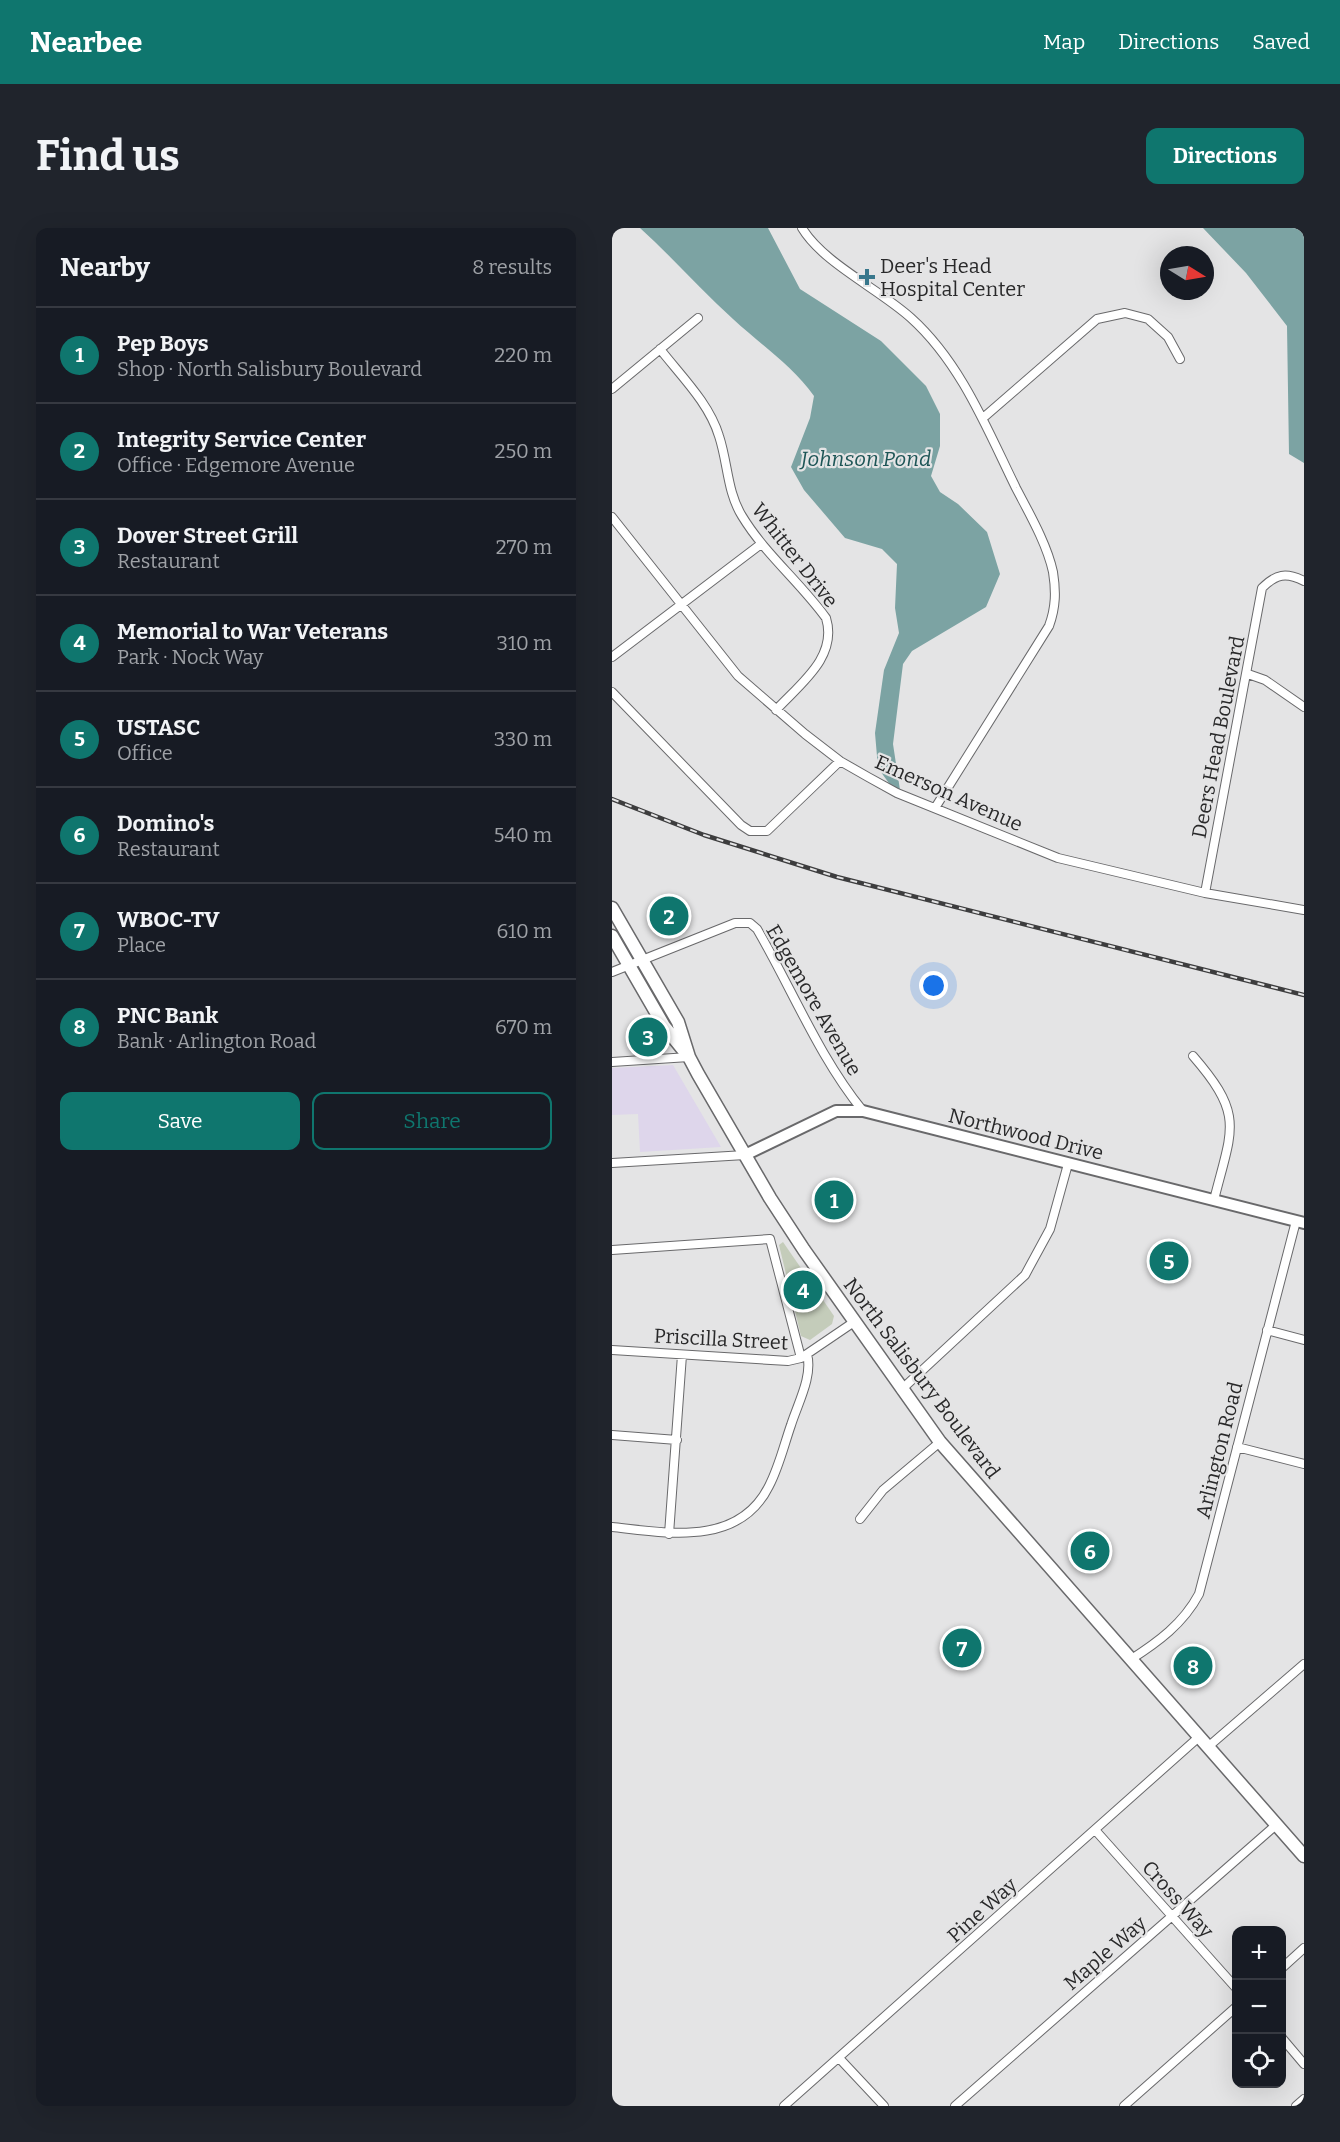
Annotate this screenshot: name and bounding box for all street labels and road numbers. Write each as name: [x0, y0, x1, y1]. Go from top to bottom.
street label: Whitter Drive: [747, 498, 843, 612]
street label: Deers Head Boulevard: [1187, 634, 1249, 840]
street label: Emerson Avenue: [872, 750, 1026, 836]
street label: Edgemore Avenue: [761, 920, 867, 1080]
street label: Northwood Drive: [946, 1103, 1106, 1165]
street label: North Salisbury Boulevard: [839, 1273, 1005, 1483]
street label: Priscilla Street: [653, 1323, 789, 1355]
street label: Arlington Road: [1190, 1379, 1248, 1521]
street label: Cross Way: [1137, 1856, 1219, 1943]
street label: Pine Way: [942, 1872, 1022, 1947]
street label: Maple Way: [1059, 1911, 1151, 1995]

